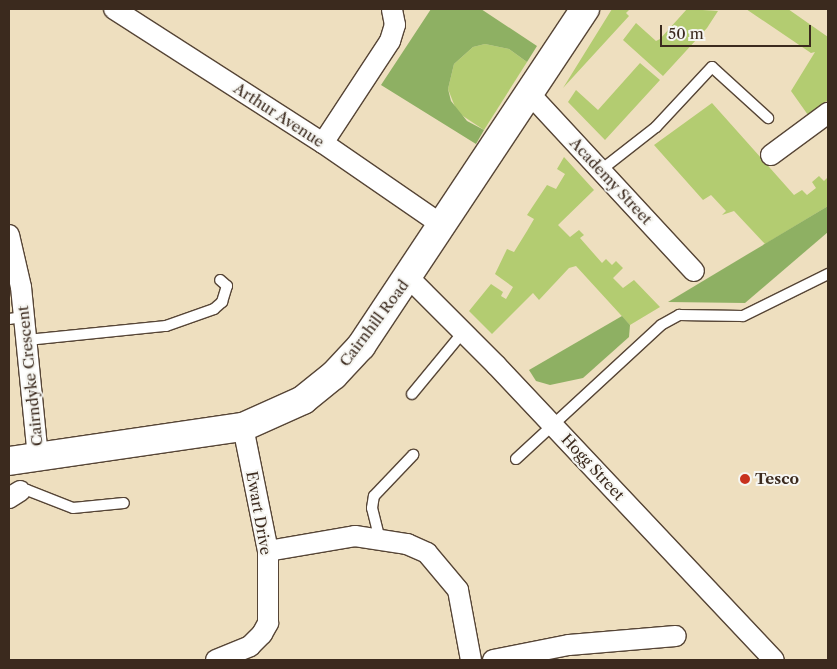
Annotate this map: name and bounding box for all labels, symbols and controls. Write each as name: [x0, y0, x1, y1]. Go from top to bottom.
scale bar: [662, 15, 813, 47]
text: 50 m: [668, 24, 704, 43]
street label: Arthur Avenue: [230, 79, 328, 151]
street label: Academy Street: [566, 134, 656, 228]
street label: Cairnhill Road: [336, 276, 412, 370]
street label: Cairndyke Crescent: [14, 305, 46, 447]
street label: Hogg Street: [558, 430, 628, 504]
street label: Ewart Drive: [243, 470, 275, 556]
place label: Tesco: [755, 470, 799, 488]
marker: Tesco: [739, 473, 751, 485]

